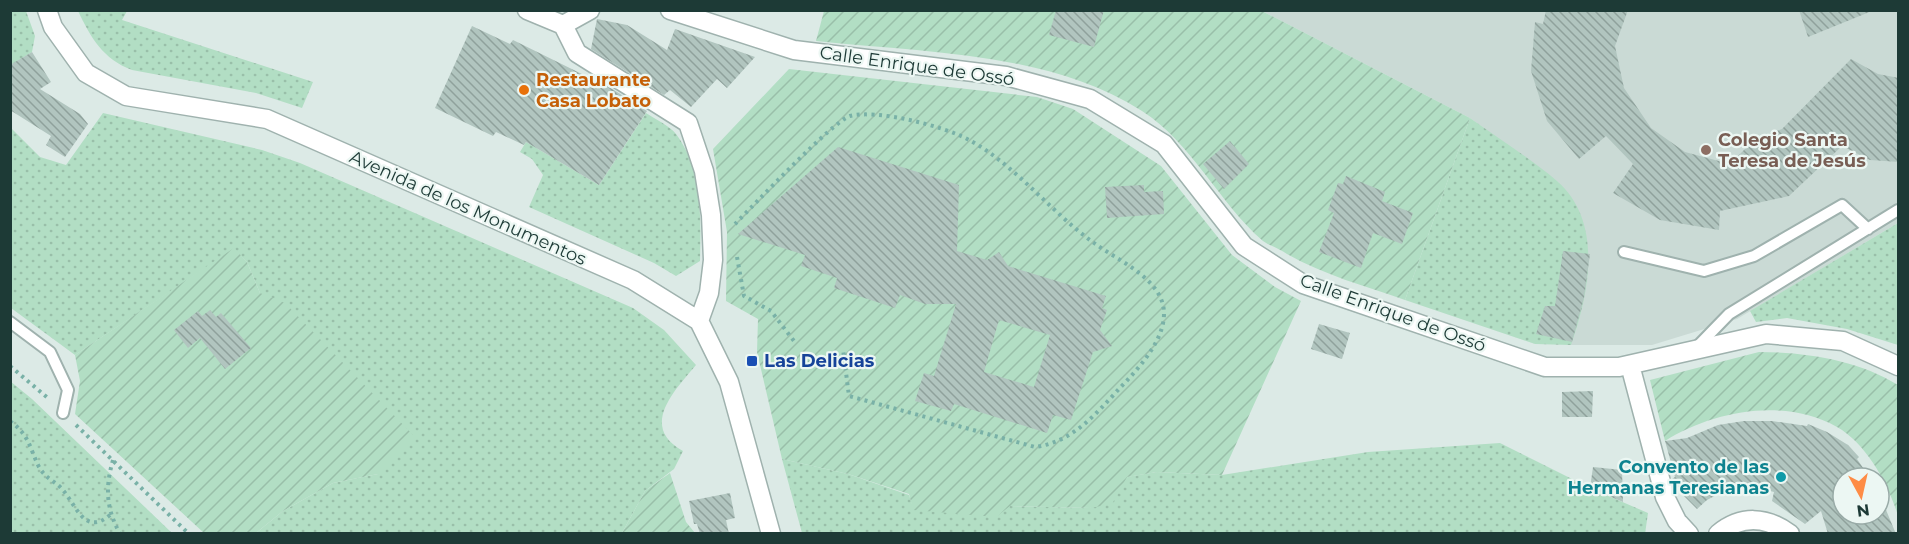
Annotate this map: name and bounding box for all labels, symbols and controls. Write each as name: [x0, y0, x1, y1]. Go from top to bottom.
street label: Calle Enrique de Ossó: [818, 41, 1016, 91]
place label: Restaurante Casa Lobato: [536, 69, 651, 112]
marker: Restaurante Casa Lobato: [517, 83, 531, 97]
place label: Colegio Santa Teresa de Jesús: [1718, 129, 1866, 172]
marker: Colegio Santa Teresa de Jesús: [1699, 143, 1713, 157]
street label: Avenida de los Monumentos: [346, 146, 590, 270]
street label: Calle Enrique de Ossó: [1297, 269, 1489, 357]
place label: Las Delicias: [764, 350, 875, 372]
marker: Las Delicias: [745, 354, 759, 368]
place label: Convento de las Hermanas Teresianas: [1568, 456, 1769, 499]
north arrow: [1831, 466, 1891, 526]
marker: Convento de las Hermanas Teresianas: [1774, 470, 1788, 484]
text: N: [1855, 500, 1871, 521]

